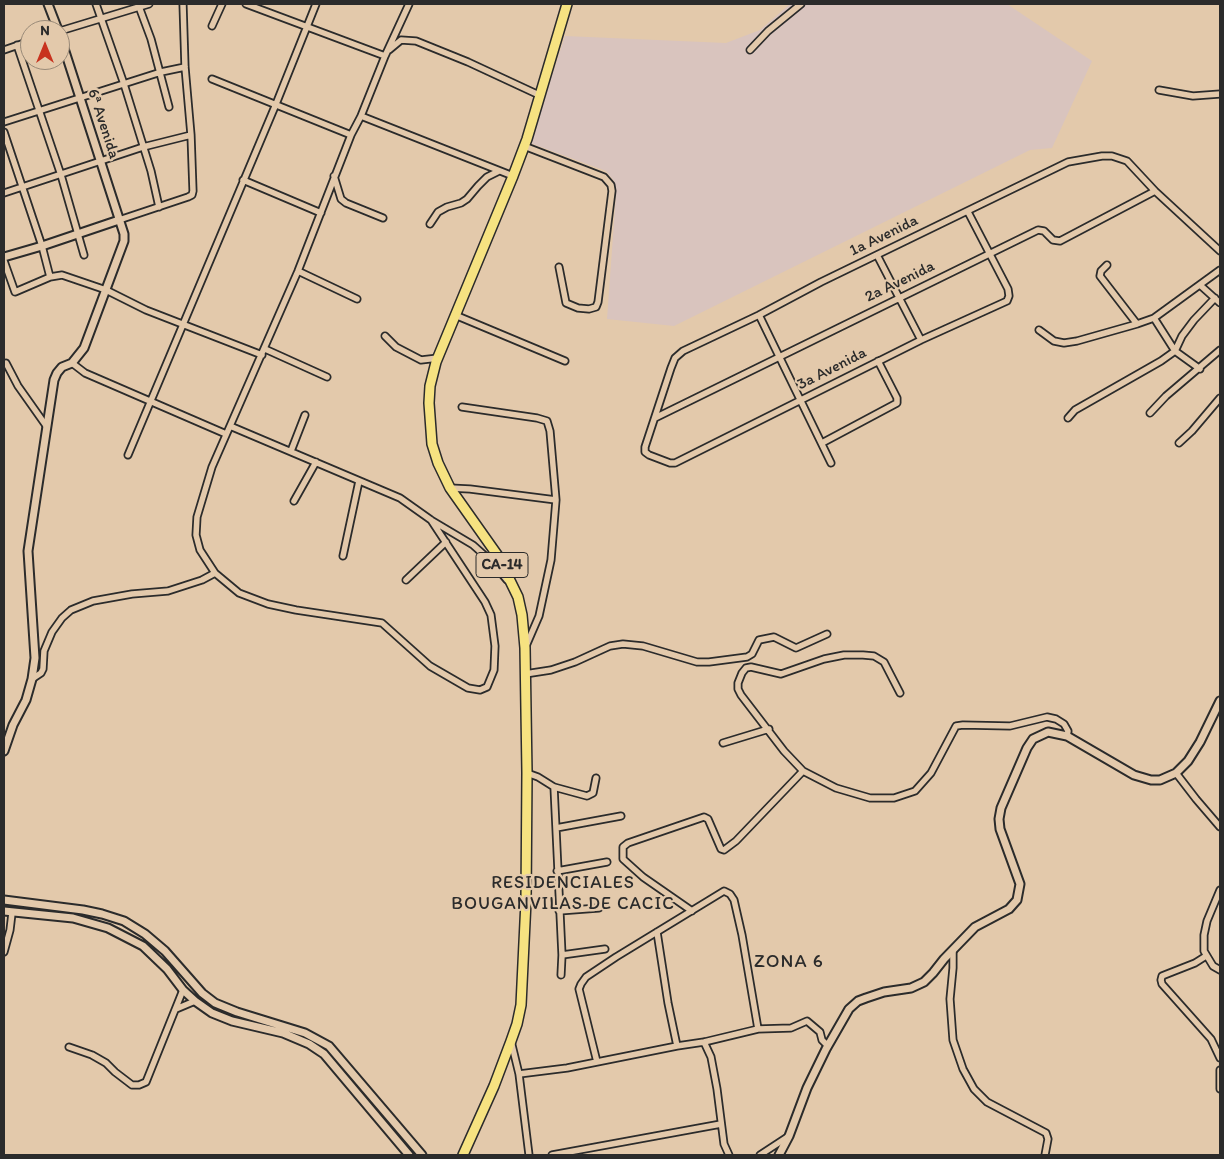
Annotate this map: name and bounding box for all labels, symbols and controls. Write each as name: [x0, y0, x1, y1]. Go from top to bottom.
north arrow: [20, 20, 70, 70]
text: N: [40, 22, 50, 39]
street label: 6ª Avenida: [83, 86, 123, 162]
street label: 1a Avenida: [847, 211, 921, 261]
street label: 2a Avenida: [862, 257, 938, 307]
street label: 3a Avenida: [794, 343, 870, 395]
road number: CA-14: [476, 552, 528, 578]
district label: RESIDENCIALES BOUGANVILAS DE CACIC: [450, 872, 676, 914]
district label: ZONA 6: [753, 951, 825, 973]

